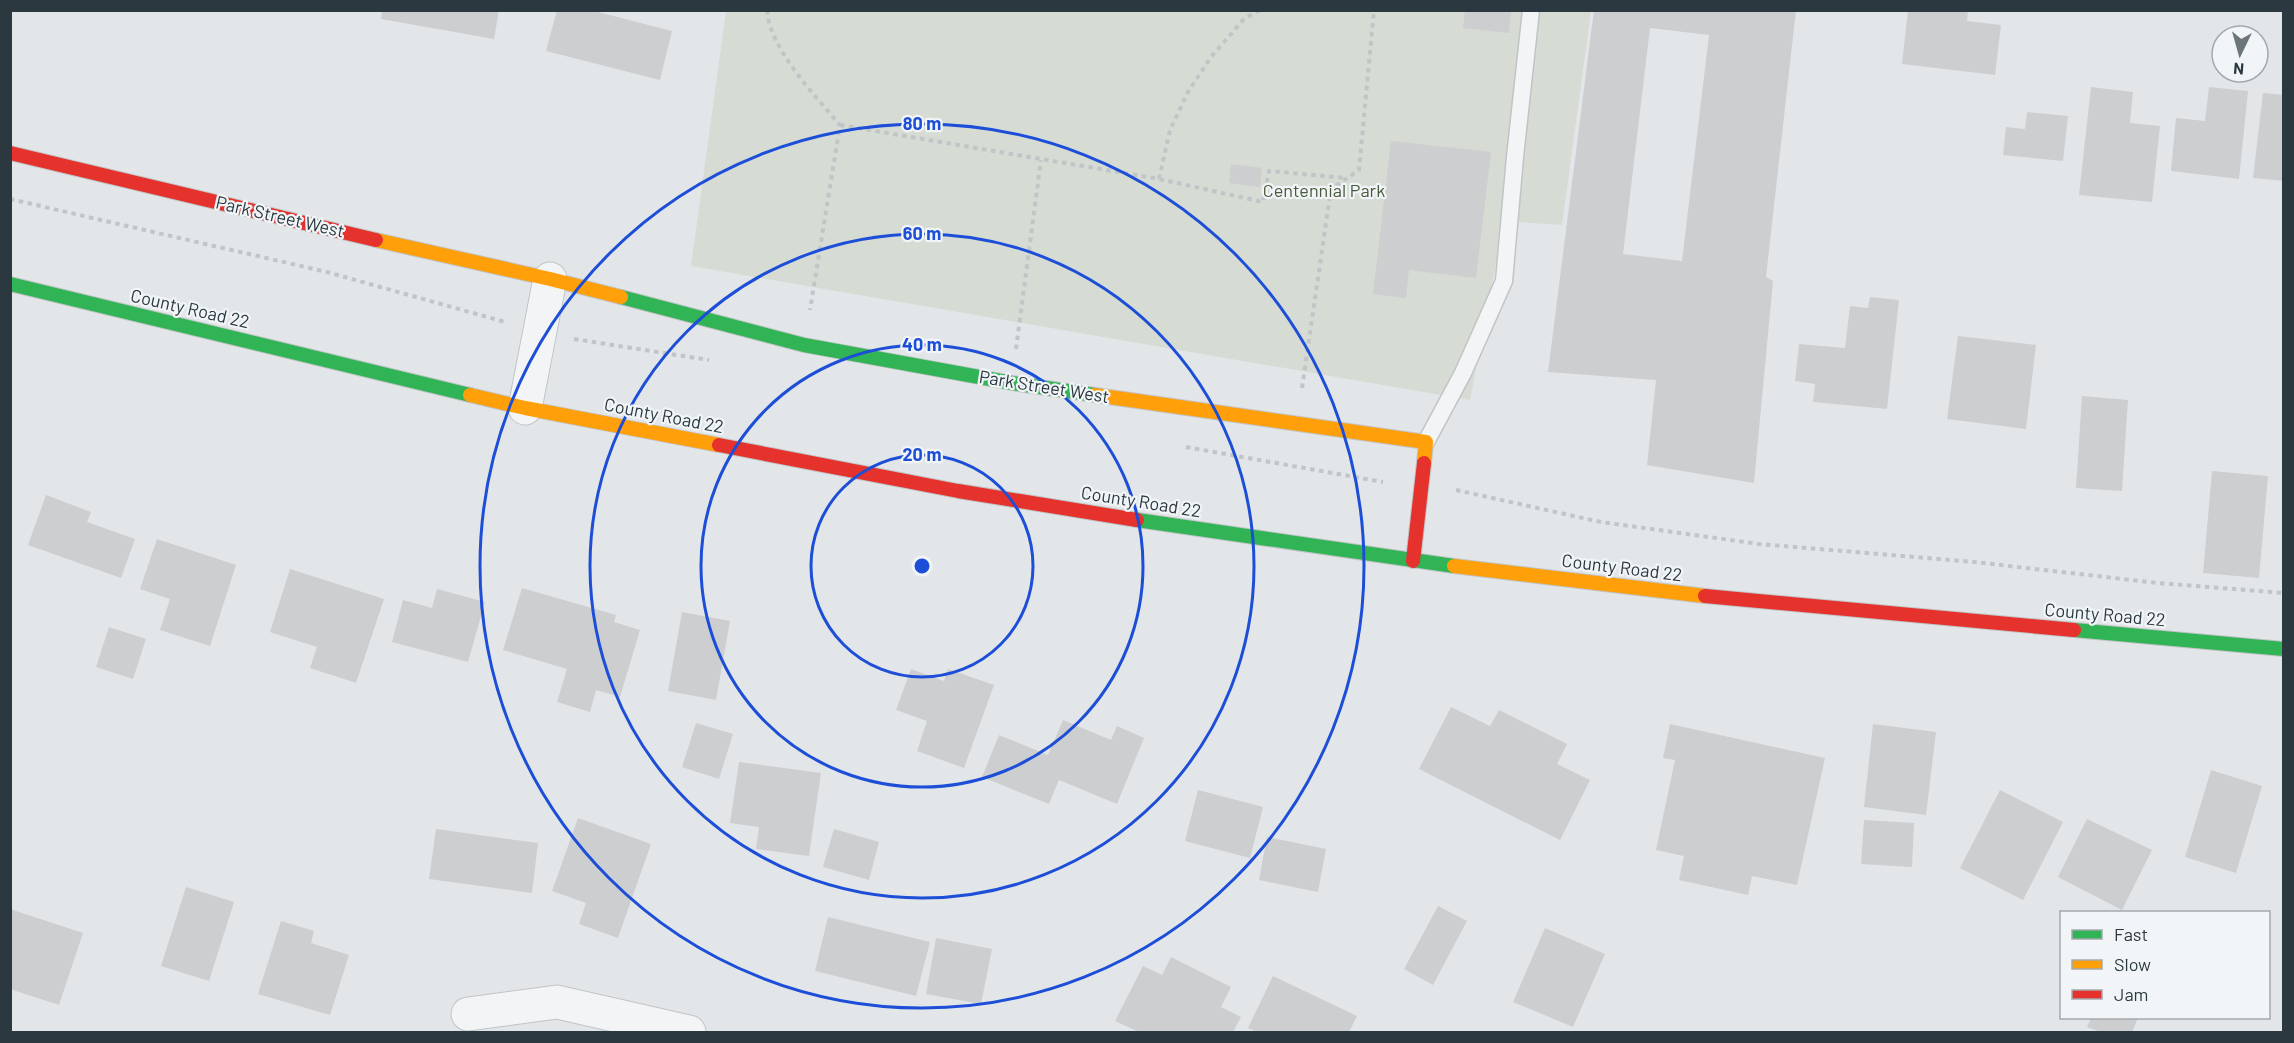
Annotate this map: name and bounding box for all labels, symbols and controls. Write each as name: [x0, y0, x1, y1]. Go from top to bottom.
north arrow: [2210, 24, 2270, 84]
text: N: [2233, 60, 2245, 79]
text: 80 m: [903, 112, 941, 134]
park label: Centennial Park: [1263, 179, 1385, 201]
street label: Park Street West: [214, 191, 347, 242]
text: 60 m: [903, 222, 941, 244]
street label: County Road 22: [129, 284, 252, 332]
text: 40 m: [902, 333, 942, 355]
street label: Park Street West: [978, 365, 1111, 407]
street label: County Road 22: [603, 393, 726, 437]
text: 20 m: [903, 443, 941, 465]
street label: County Road 22: [1080, 481, 1203, 521]
street label: County Road 22: [1561, 549, 1684, 585]
centre of rings: [912, 556, 932, 576]
street label: County Road 22: [2044, 598, 2166, 630]
legend: [2060, 911, 2270, 1019]
text: Fast: [2114, 923, 2148, 945]
text: Slow: [2114, 953, 2151, 975]
text: Jam: [2114, 983, 2148, 1005]

